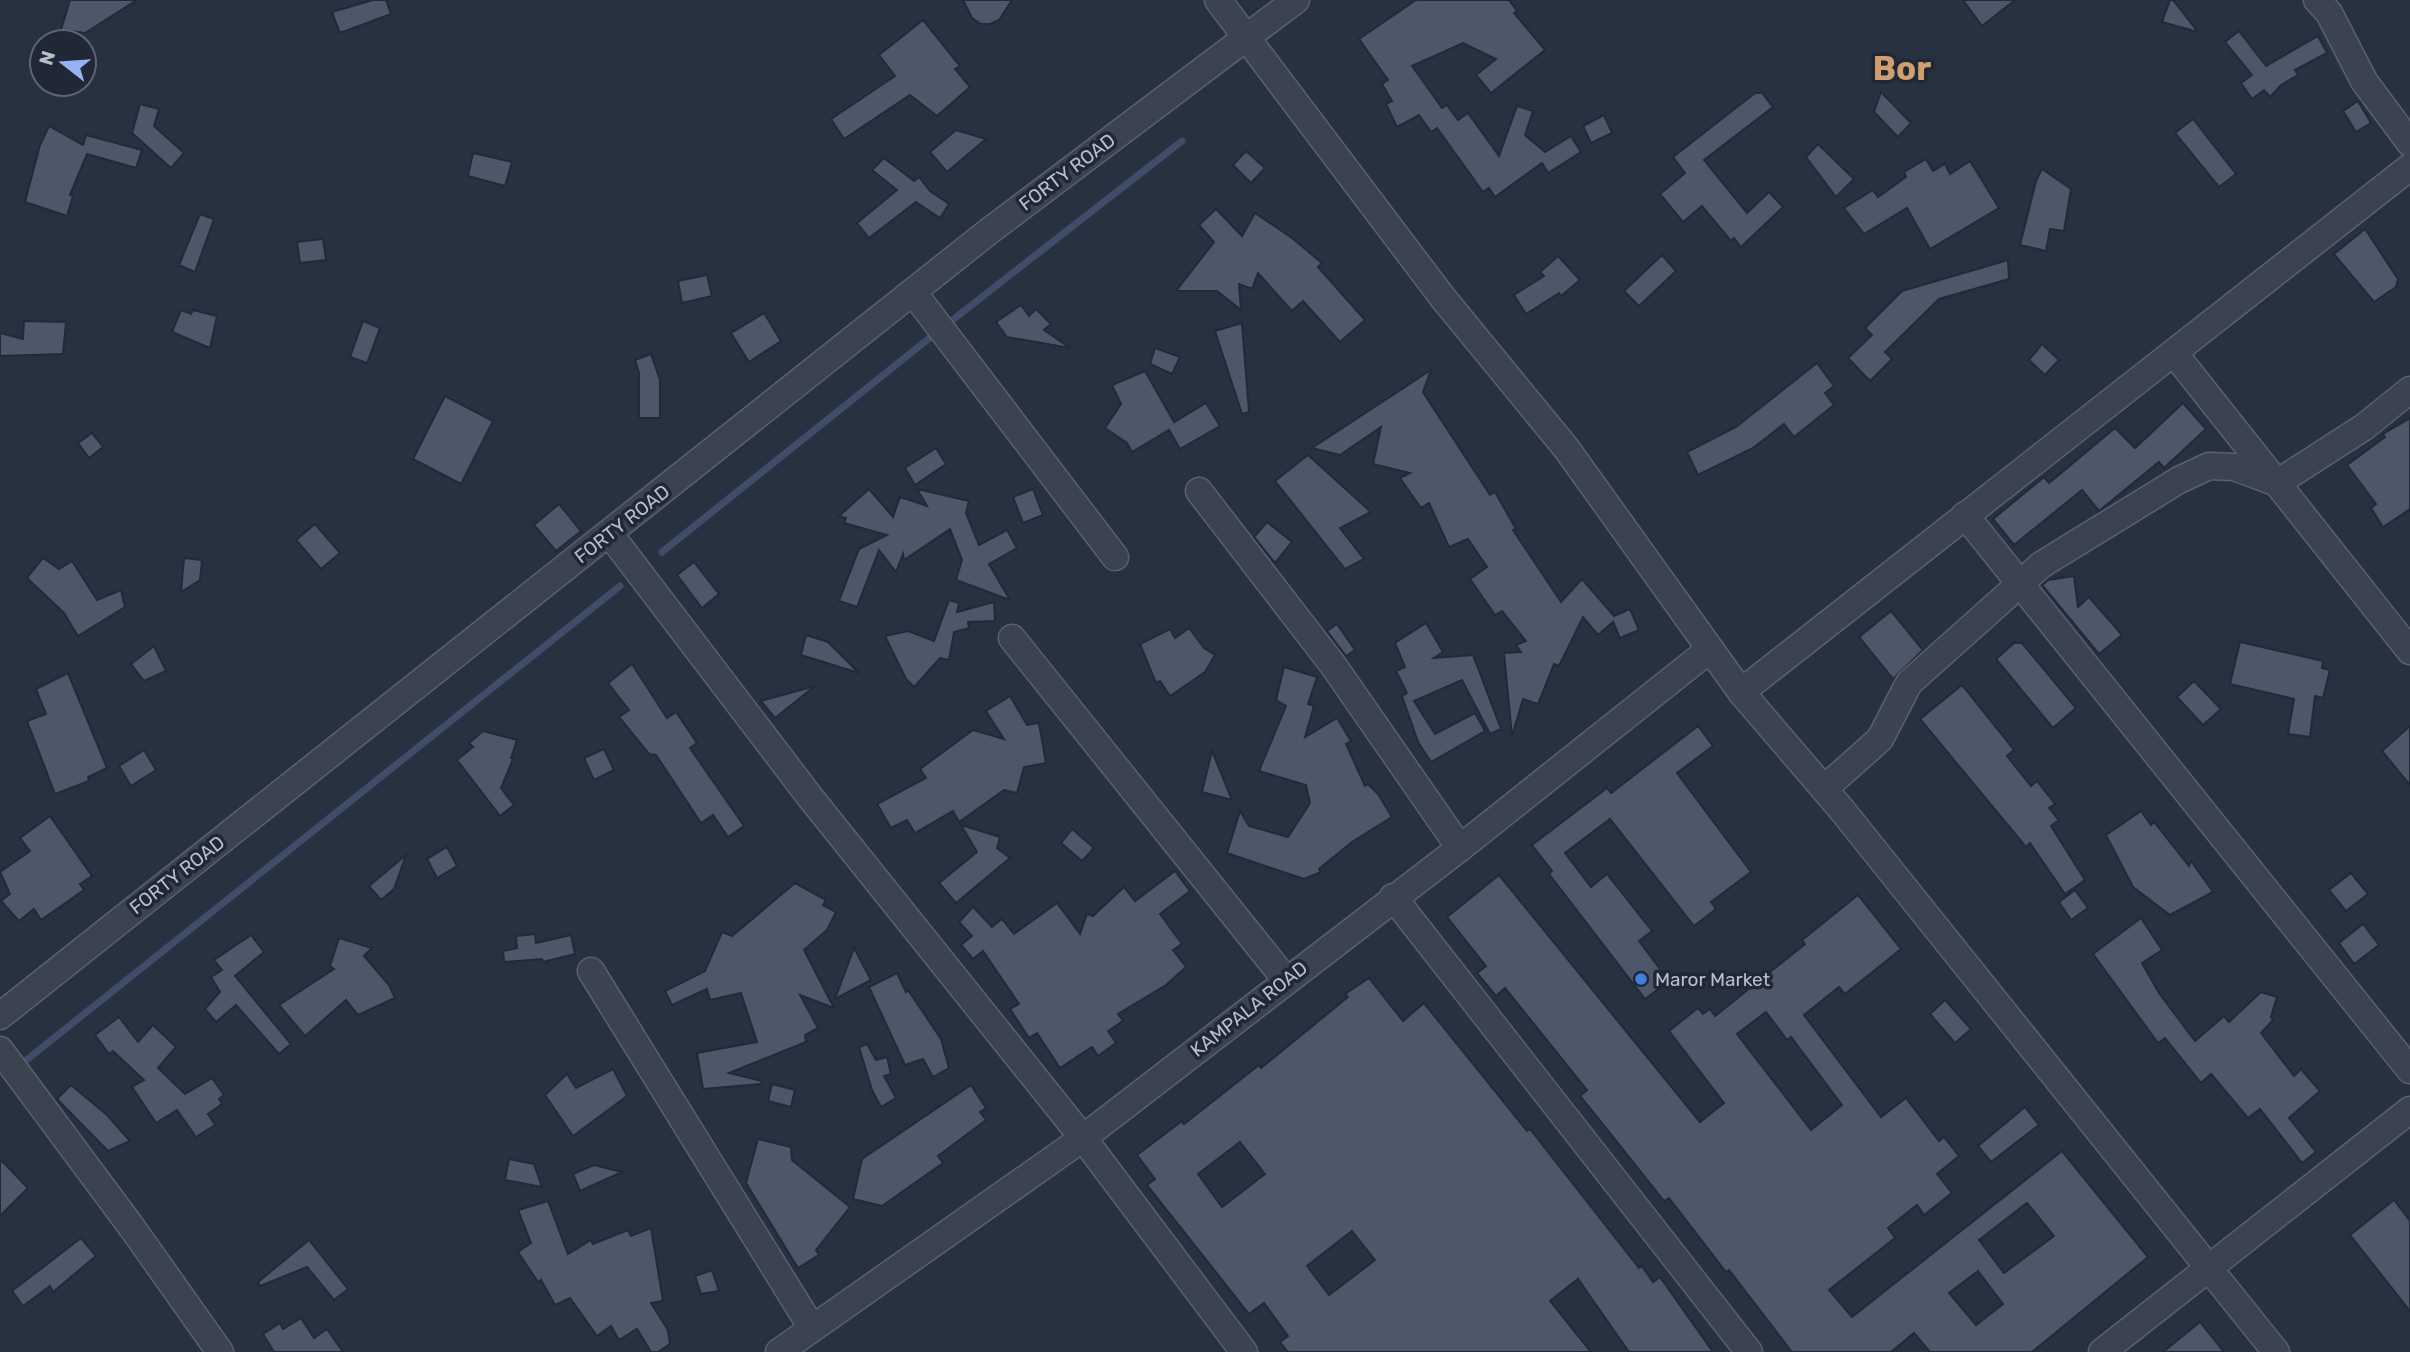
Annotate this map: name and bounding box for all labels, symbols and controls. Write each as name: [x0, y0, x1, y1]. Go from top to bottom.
north arrow: [28, 28, 98, 98]
text: N: [34, 48, 60, 68]
district label: Bor: [1873, 49, 1931, 88]
street label: FORTY ROAD: [1014, 128, 1120, 216]
street label: FORTY ROAD: [570, 480, 674, 568]
street label: FORTY ROAD: [125, 831, 229, 919]
street label: KAMPALA ROAD: [1186, 956, 1312, 1062]
place label: Maror Market: [1655, 968, 1771, 991]
marker: Maror Market: [1633, 971, 1649, 987]

